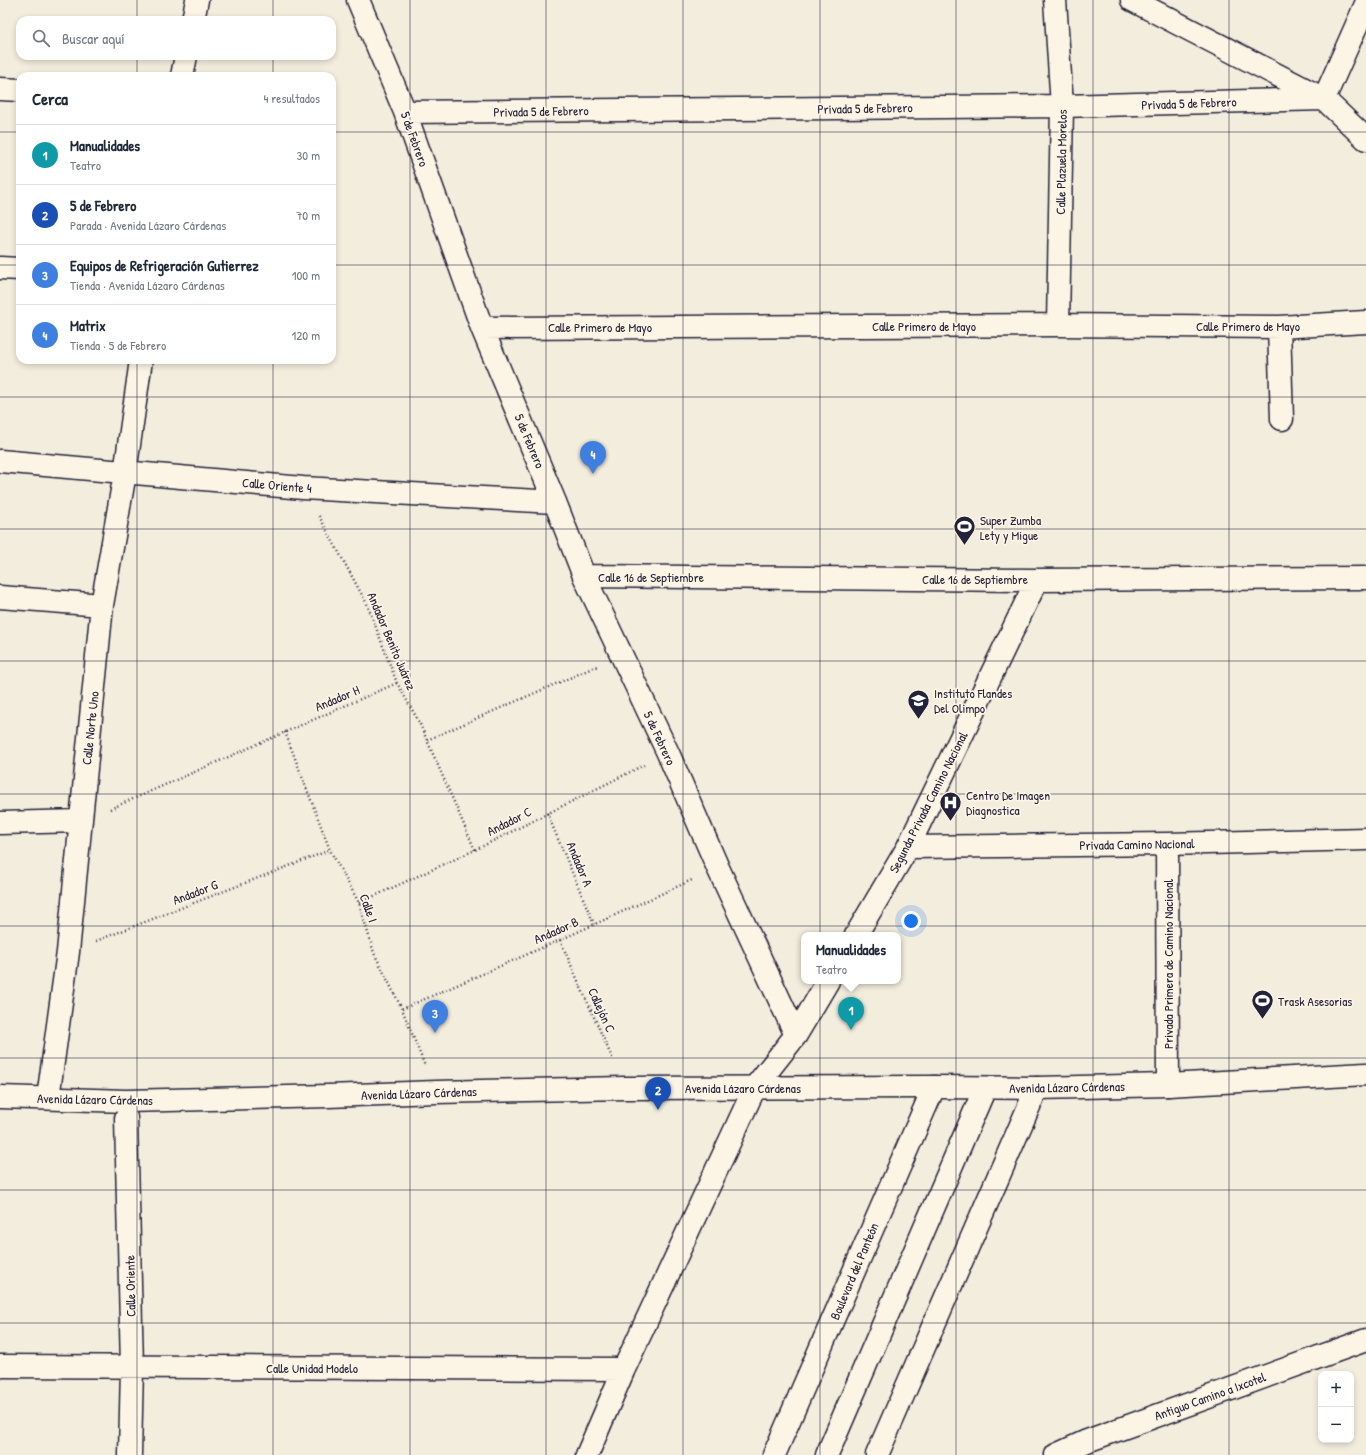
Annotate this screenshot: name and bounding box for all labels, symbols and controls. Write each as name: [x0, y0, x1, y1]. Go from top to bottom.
search box: [16, 16, 336, 60]
icon: search: [30, 27, 52, 49]
text: Buscar aquí: [62, 28, 125, 49]
text: Cerca: [32, 87, 68, 110]
text: 4 resultados: [263, 89, 320, 107]
street label: Privada 5 de Febrero: [1141, 92, 1237, 114]
street label: Privada 5 de Febrero: [817, 98, 913, 118]
street label: Privada 5 de Febrero: [493, 101, 589, 121]
street label: 5 de Febrero: [397, 109, 433, 169]
street label: Calle Plazuela Morelos: [1051, 109, 1071, 215]
text: Manualidades: [70, 135, 140, 156]
text: 1: [43, 146, 47, 164]
text: 30 m: [297, 146, 320, 164]
text: Teatro: [70, 156, 101, 174]
text: 5 de Febrero: [70, 195, 136, 216]
text: 2: [42, 206, 48, 224]
text: 70 m: [296, 206, 320, 224]
text: Parada · Avenida Lázaro Cárdenas: [70, 216, 226, 234]
text: Equipos de Refrigeración Gutierrez: [70, 255, 259, 276]
text: 3: [42, 266, 48, 284]
text: 100 m: [292, 266, 320, 284]
text: Tienda · Avenida Lázaro Cárdenas: [70, 276, 225, 294]
text: Matrix: [70, 315, 106, 336]
street label: Calle Primero de Mayo: [872, 317, 976, 335]
street label: Calle Primero de Mayo: [1196, 317, 1300, 335]
street label: Calle Primero de Mayo: [548, 318, 652, 336]
text: 4: [43, 326, 47, 344]
text: 120 m: [292, 326, 320, 344]
text: Tienda · 5 de Febrero: [70, 336, 166, 354]
street label: 5 de Febrero: [510, 411, 550, 471]
pin: 4: [580, 441, 606, 474]
street label: Calle Oriente 4: [241, 473, 313, 497]
place label: Super Zumba Lety y Migue: [980, 511, 1041, 544]
sports icon: Super Zumba Lety y Migue: [952, 514, 978, 547]
street label: Calle 16 de Septiembre: [598, 568, 704, 586]
street label: Calle 16 de Septiembre: [922, 570, 1028, 588]
street label: Andador Benito Juárez: [363, 589, 421, 693]
street label: Andador H: [312, 681, 362, 715]
place label: Instituto Flandes Del Olimpo: [934, 684, 1012, 717]
school or university icon: Instituto Flandes Del Olimpo: [906, 687, 932, 720]
street label: Calle Norte Uno: [77, 690, 103, 766]
street label: 5 de Febrero: [640, 708, 680, 768]
street label: Segunda Privada Camino Nacional: [884, 728, 972, 876]
place label: Centro De Imagen Diagnostica: [966, 786, 1050, 819]
hospital icon: Centro De Imagen Diagnostica: [938, 789, 964, 822]
street label: Andador C: [484, 802, 534, 840]
street label: Privada Camino Nacional: [1079, 834, 1195, 854]
street label: Andador A: [563, 839, 598, 890]
street label: Andador G: [170, 875, 221, 909]
street label: Privada Primera de Camino Nacional: [1159, 879, 1177, 1049]
street label: Calle I: [356, 891, 382, 925]
your location: [901, 911, 921, 931]
street label: Andador B: [531, 912, 582, 948]
popup: [801, 932, 901, 984]
text: Manualidades: [816, 939, 886, 960]
text: Teatro: [816, 960, 847, 978]
street label: Callejón C: [584, 985, 620, 1035]
sports icon: Trask Asesorias: [1249, 988, 1275, 1021]
place label: Trask Asesorias: [1278, 992, 1352, 1010]
pin: 1: [838, 997, 864, 1030]
pin: 3: [422, 1000, 448, 1033]
pin: 2: [645, 1077, 671, 1110]
street label: Avenida Lázaro Cárdenas: [1009, 1077, 1125, 1097]
street label: Avenida Lázaro Cárdenas: [685, 1079, 801, 1097]
street label: Avenida Lázaro Cárdenas: [361, 1082, 477, 1104]
street label: Avenida Lázaro Cárdenas: [37, 1089, 153, 1109]
street label: Boulevard del Panteón: [825, 1220, 883, 1322]
street label: Calle Oriente: [120, 1255, 140, 1317]
street label: Calle Unidad Modelo: [266, 1359, 358, 1377]
street label: Antiguo Camino a Ixcotel: [1152, 1367, 1269, 1425]
map controls: [1318, 1371, 1354, 1443]
button: +: [1318, 1371, 1354, 1407]
button: −: [1318, 1407, 1354, 1443]

